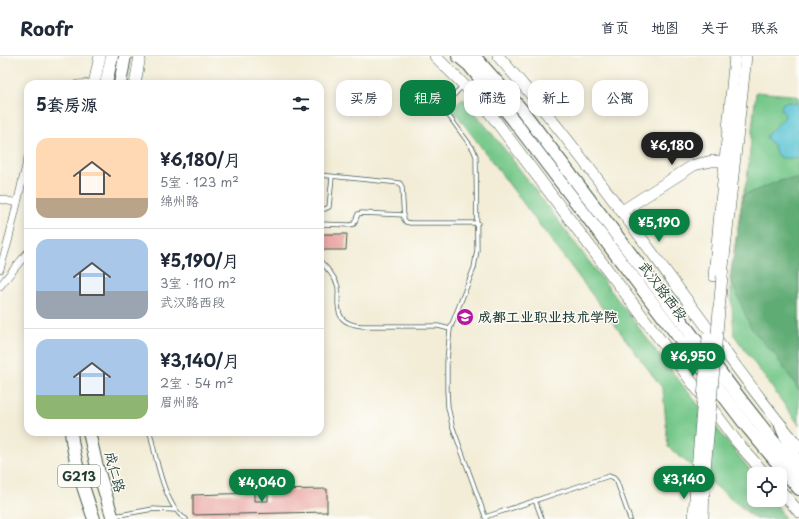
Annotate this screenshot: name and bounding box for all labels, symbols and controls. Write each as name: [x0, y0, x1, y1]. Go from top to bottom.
text: Roofr: [20, 14, 73, 42]
text: 首页: [601, 17, 629, 38]
text: 地图: [651, 17, 679, 38]
text: 关于: [701, 17, 729, 38]
text: 联系: [751, 17, 779, 38]
chip: 买房: [336, 80, 392, 116]
chip: 租房: [400, 80, 456, 116]
chip: 筛选: [464, 80, 520, 116]
chip: 新上: [528, 80, 584, 116]
chip: 公寓: [592, 80, 648, 116]
text: 5套房源: [36, 91, 98, 117]
icon: filters: [290, 93, 312, 115]
pin: ¥6,180: [639, 132, 705, 166]
text: ¥6,180: [650, 135, 694, 154]
text: ¥6,180/月: [160, 146, 241, 172]
icon: home: [68, 154, 116, 202]
text: 5室 · 123 m²: [160, 172, 239, 191]
text: 绵州路: [160, 191, 199, 210]
pin: ¥5,190: [626, 209, 692, 243]
text: ¥5,190: [638, 212, 680, 231]
text: ¥5,190/月: [160, 247, 239, 273]
icon: home: [68, 255, 116, 303]
street label: 武汉路西段: [634, 256, 693, 325]
text: 3室 · 110 m²: [160, 273, 236, 292]
text: 武汉路西段: [160, 292, 225, 311]
place label: 成都工业职业技术学院: [478, 306, 618, 327]
school or university icon: 成都工业职业技术学院: [455, 307, 475, 327]
pin: ¥6,950: [660, 343, 726, 377]
text: ¥6,950: [670, 346, 716, 365]
text: ¥3,140/月: [160, 347, 240, 373]
icon: home: [68, 355, 116, 403]
text: 2室 · 54 m²: [160, 373, 233, 392]
text: 眉州路: [160, 392, 199, 411]
street label: 成仁路: [100, 449, 131, 495]
road number: G213: [58, 465, 100, 487]
pin: ¥3,140: [651, 466, 717, 500]
map controls: [747, 467, 787, 507]
button: locate: [747, 467, 787, 507]
pin: ¥4,040: [229, 469, 295, 503]
text: ¥3,140: [663, 469, 705, 488]
text: ¥4,040: [238, 472, 286, 491]

